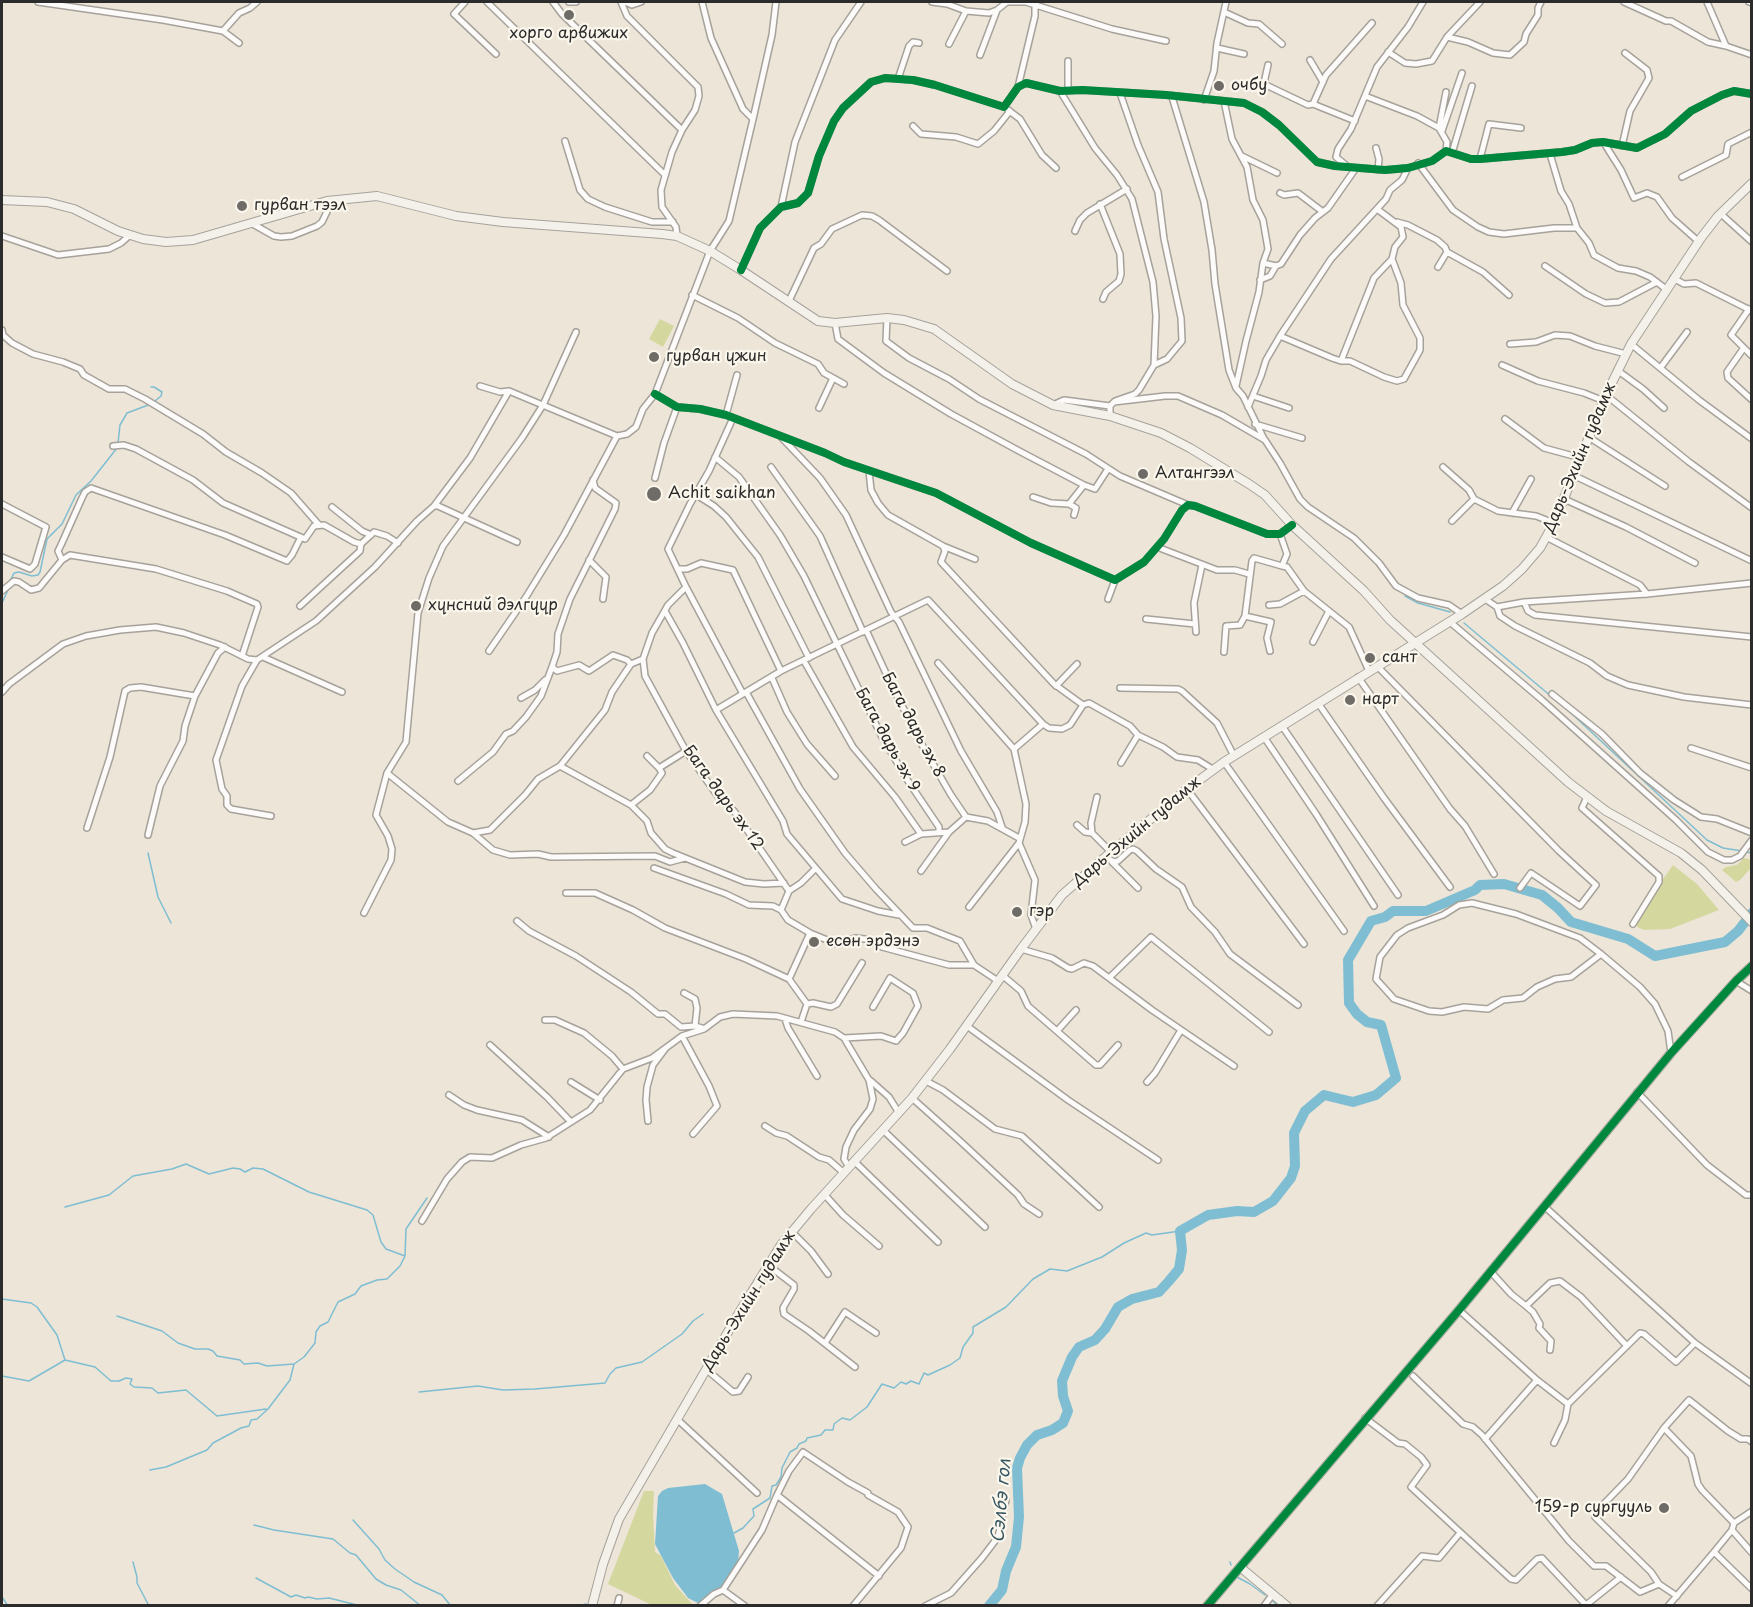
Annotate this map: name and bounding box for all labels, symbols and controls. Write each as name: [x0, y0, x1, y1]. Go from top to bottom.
marker: хорго арвижих: [562, 8, 576, 22]
place label: хорго арвижих: [510, 24, 628, 44]
place label: очбу: [1231, 76, 1267, 96]
marker: очбу: [1212, 79, 1226, 93]
place label: гурван тээл: [254, 196, 347, 216]
marker: гурван тээл: [235, 199, 249, 213]
place label: гурван үжин: [666, 347, 767, 367]
marker: гурван үжин: [647, 350, 661, 364]
street label: Дарь-Эхийн гудамж: [1540, 380, 1620, 536]
place label: Алтангээл: [1155, 464, 1235, 484]
marker: Алтангээл: [1136, 467, 1150, 481]
place label: Achit saikhan: [668, 484, 776, 504]
marker: Achit saikhan: [645, 485, 663, 503]
place label: хүнсний дэлгүүр: [428, 596, 558, 616]
marker: хүнсний дэлгүүр: [409, 599, 423, 613]
place label: сант: [1382, 648, 1417, 668]
marker: сант: [1363, 651, 1377, 665]
street label: Бага дарь эх 8: [877, 669, 949, 781]
street label: Бага дарь эх 9: [851, 685, 923, 795]
place label: нарт: [1362, 690, 1399, 710]
marker: нарт: [1343, 693, 1357, 707]
street label: Бага дарь эх 12: [679, 742, 767, 854]
street label: Дарь-Эхийн гудамж: [1069, 773, 1205, 891]
place label: гэр: [1029, 902, 1054, 922]
marker: гэр: [1010, 905, 1024, 919]
place label: есөн эрдэнэ: [826, 932, 920, 952]
marker: есөн эрдэнэ: [807, 935, 821, 949]
street label: Дарь-Эхийн гудамж: [698, 1228, 800, 1374]
water label: Сэлбэ гол: [988, 1458, 1016, 1544]
place label: 159-р сургууль: [1535, 1498, 1652, 1518]
marker: 159-р сургууль: [1657, 1501, 1671, 1515]

